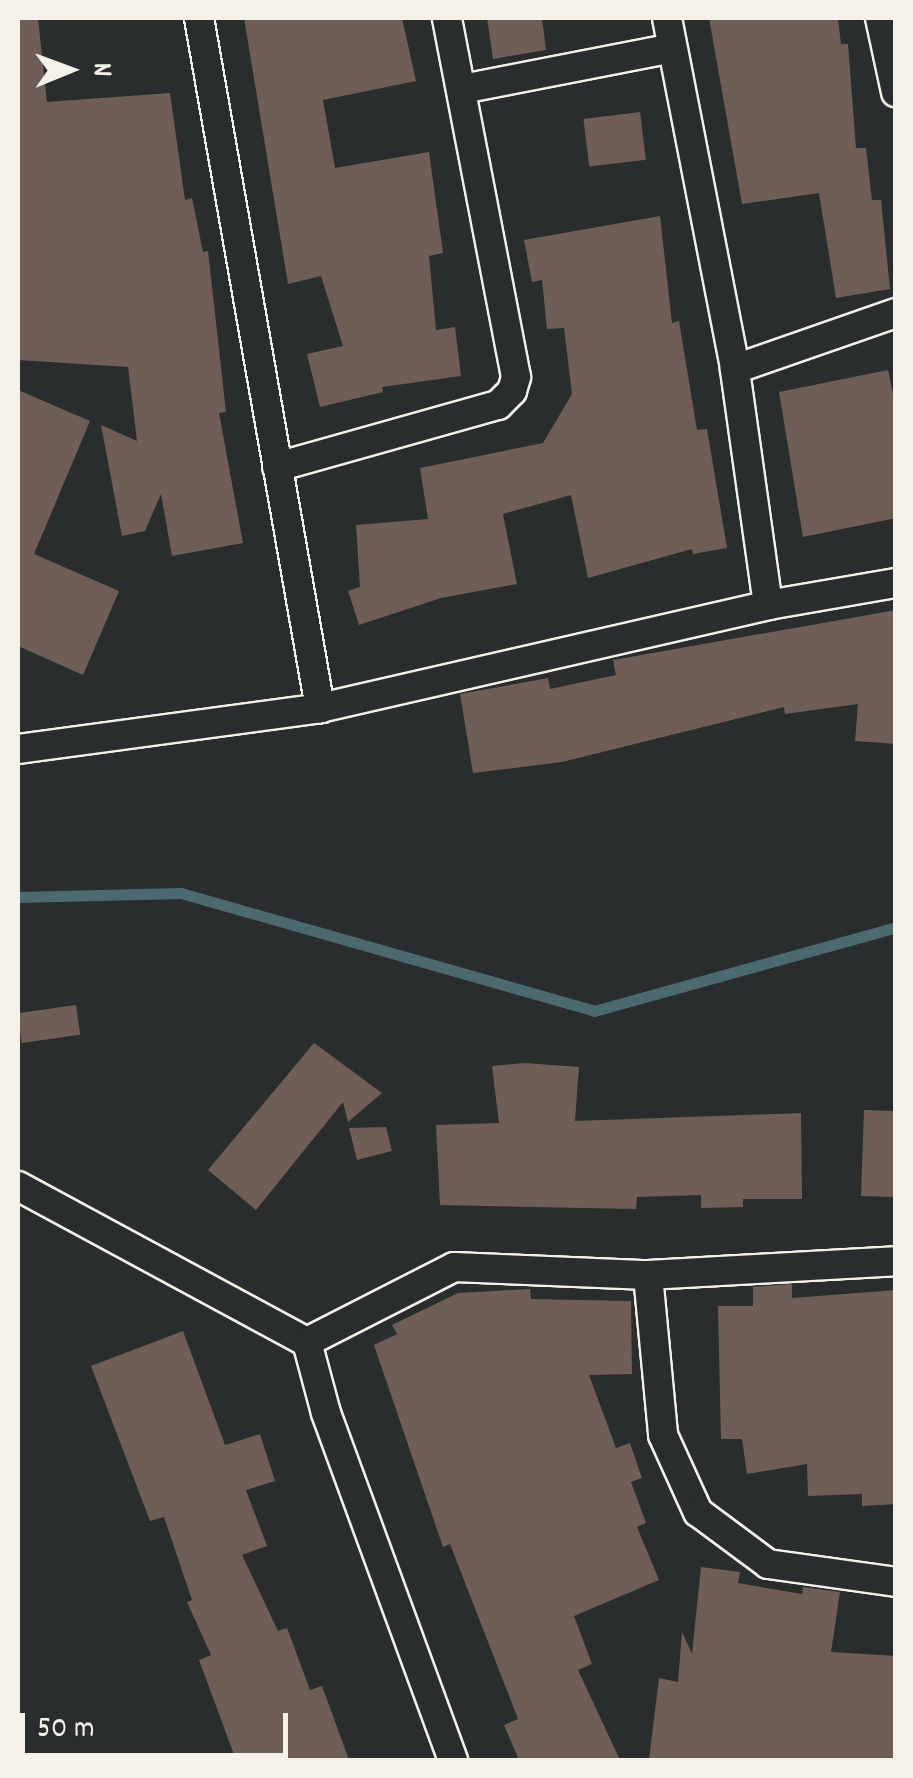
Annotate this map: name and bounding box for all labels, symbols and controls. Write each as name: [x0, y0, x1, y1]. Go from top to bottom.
north arrow: [20, 20, 120, 120]
text: N: [80, 62, 120, 77]
scale bar: [25, 1693, 292, 1755]
text: 50 m: [37, 1709, 95, 1752]

